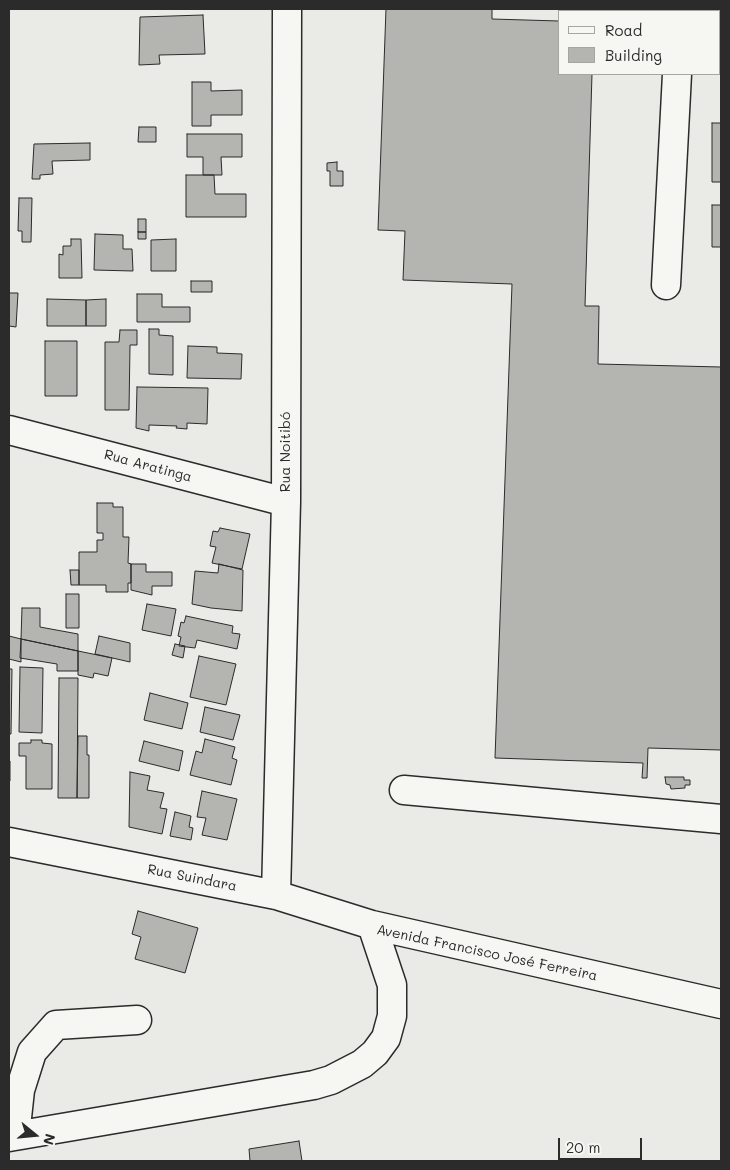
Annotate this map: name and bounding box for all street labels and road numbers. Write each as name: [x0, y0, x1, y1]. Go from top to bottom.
street label: Rua Noitibó: [278, 412, 294, 492]
street label: Rua Aratinga: [102, 446, 194, 486]
street label: Rua Suindara: [146, 861, 238, 895]
street label: Avenida Francisco José Ferreira: [375, 921, 599, 985]

